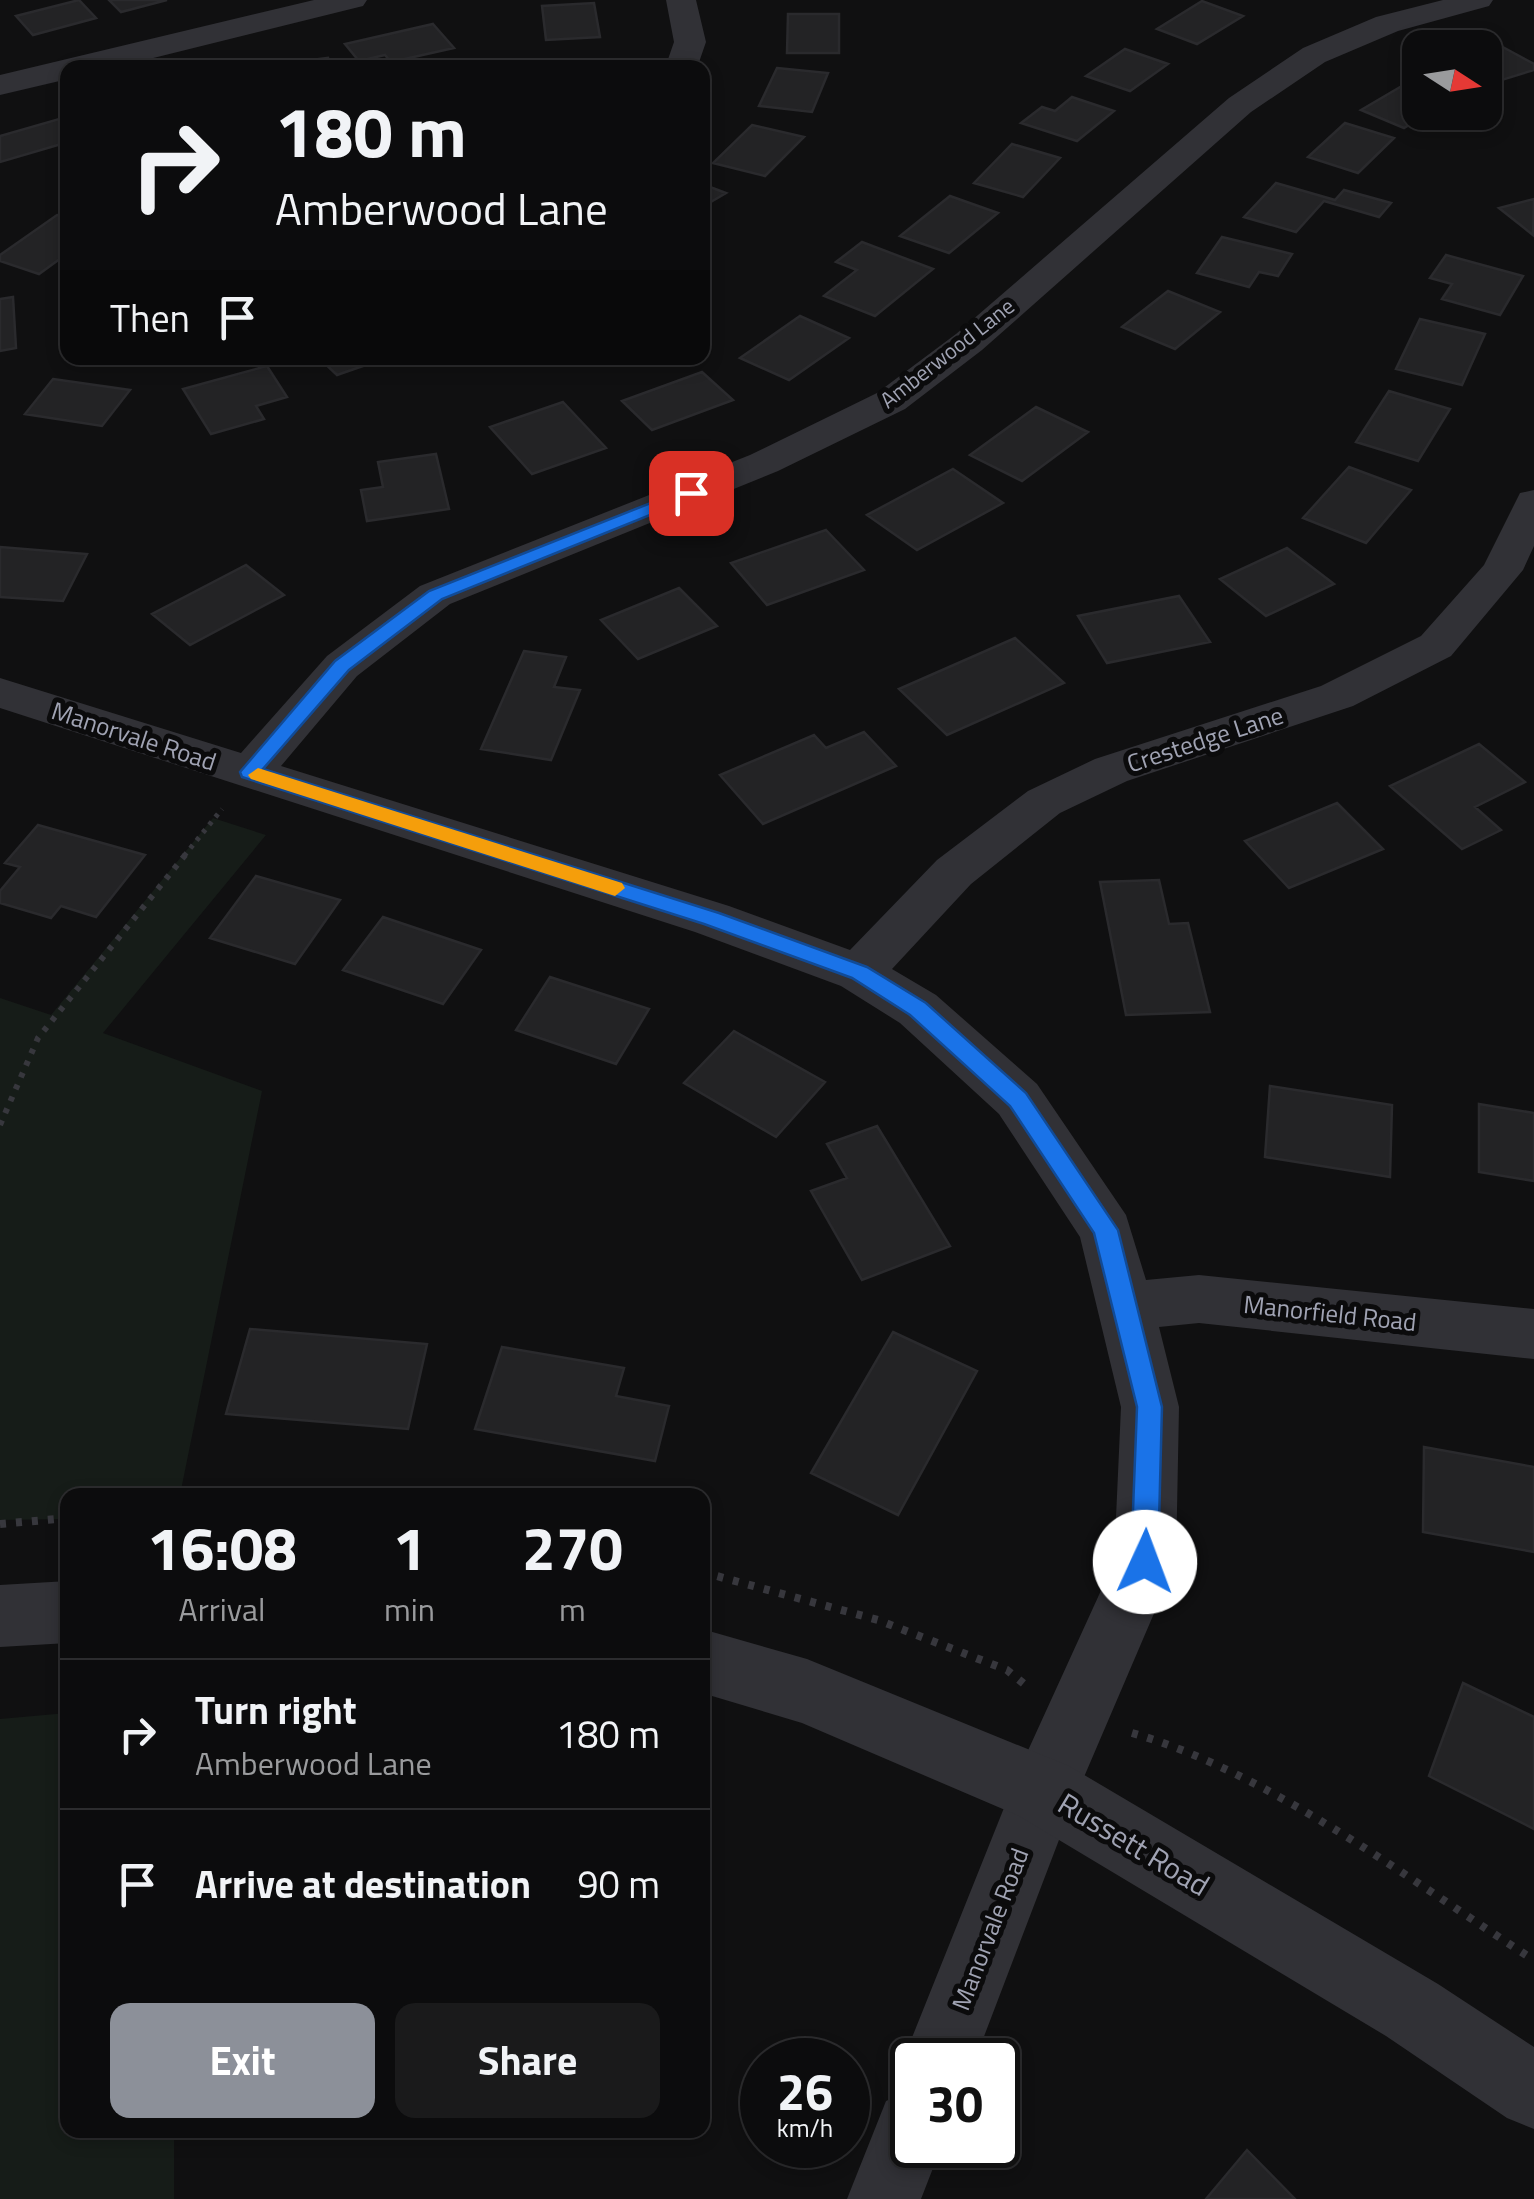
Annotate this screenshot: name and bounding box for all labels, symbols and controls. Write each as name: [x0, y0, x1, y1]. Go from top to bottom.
north arrow: [1402, 30, 1502, 130]
map controls: [1402, 30, 1502, 130]
text: 180 m: [275, 78, 467, 184]
icon: right: [110, 100, 240, 230]
text: Amberwood Lane: [275, 174, 608, 242]
text: Then: [110, 289, 190, 347]
icon: arrive: [210, 290, 265, 345]
street label: Amberwood Lane: [872, 290, 1022, 416]
pin: [649, 451, 734, 536]
icon: arrive: [664, 466, 719, 521]
street label: Manorvale Road: [47, 691, 221, 781]
street label: Crestedge Lane: [1122, 696, 1288, 782]
street label: Manorfield Road: [1242, 1285, 1418, 1341]
text: 16:08: [147, 1502, 297, 1593]
text: 1: [393, 1502, 426, 1593]
text: 270: [522, 1502, 623, 1593]
position arrow: [1093, 1510, 1197, 1614]
text: Arrival: [179, 1585, 265, 1633]
text: min: [384, 1585, 435, 1633]
text: m: [559, 1585, 586, 1633]
text: Turn right: [195, 1681, 357, 1739]
text: 180 m: [556, 1705, 660, 1763]
icon: right: [110, 1707, 165, 1762]
text: Amberwood Lane: [195, 1739, 432, 1787]
street label: Russett Road: [1049, 1781, 1219, 1907]
street label: Manorvale Road: [942, 1842, 1038, 2016]
text: Arrive at destination: [195, 1855, 531, 1913]
text: 90 m: [577, 1855, 660, 1913]
icon: arrive: [110, 1857, 165, 1912]
button: Exit: [110, 2003, 375, 2118]
button: Share: [395, 2003, 660, 2118]
speed limit sign: 30: [890, 2038, 1020, 2168]
text: 26: [777, 2053, 833, 2129]
text: km/h: [777, 2109, 833, 2147]

